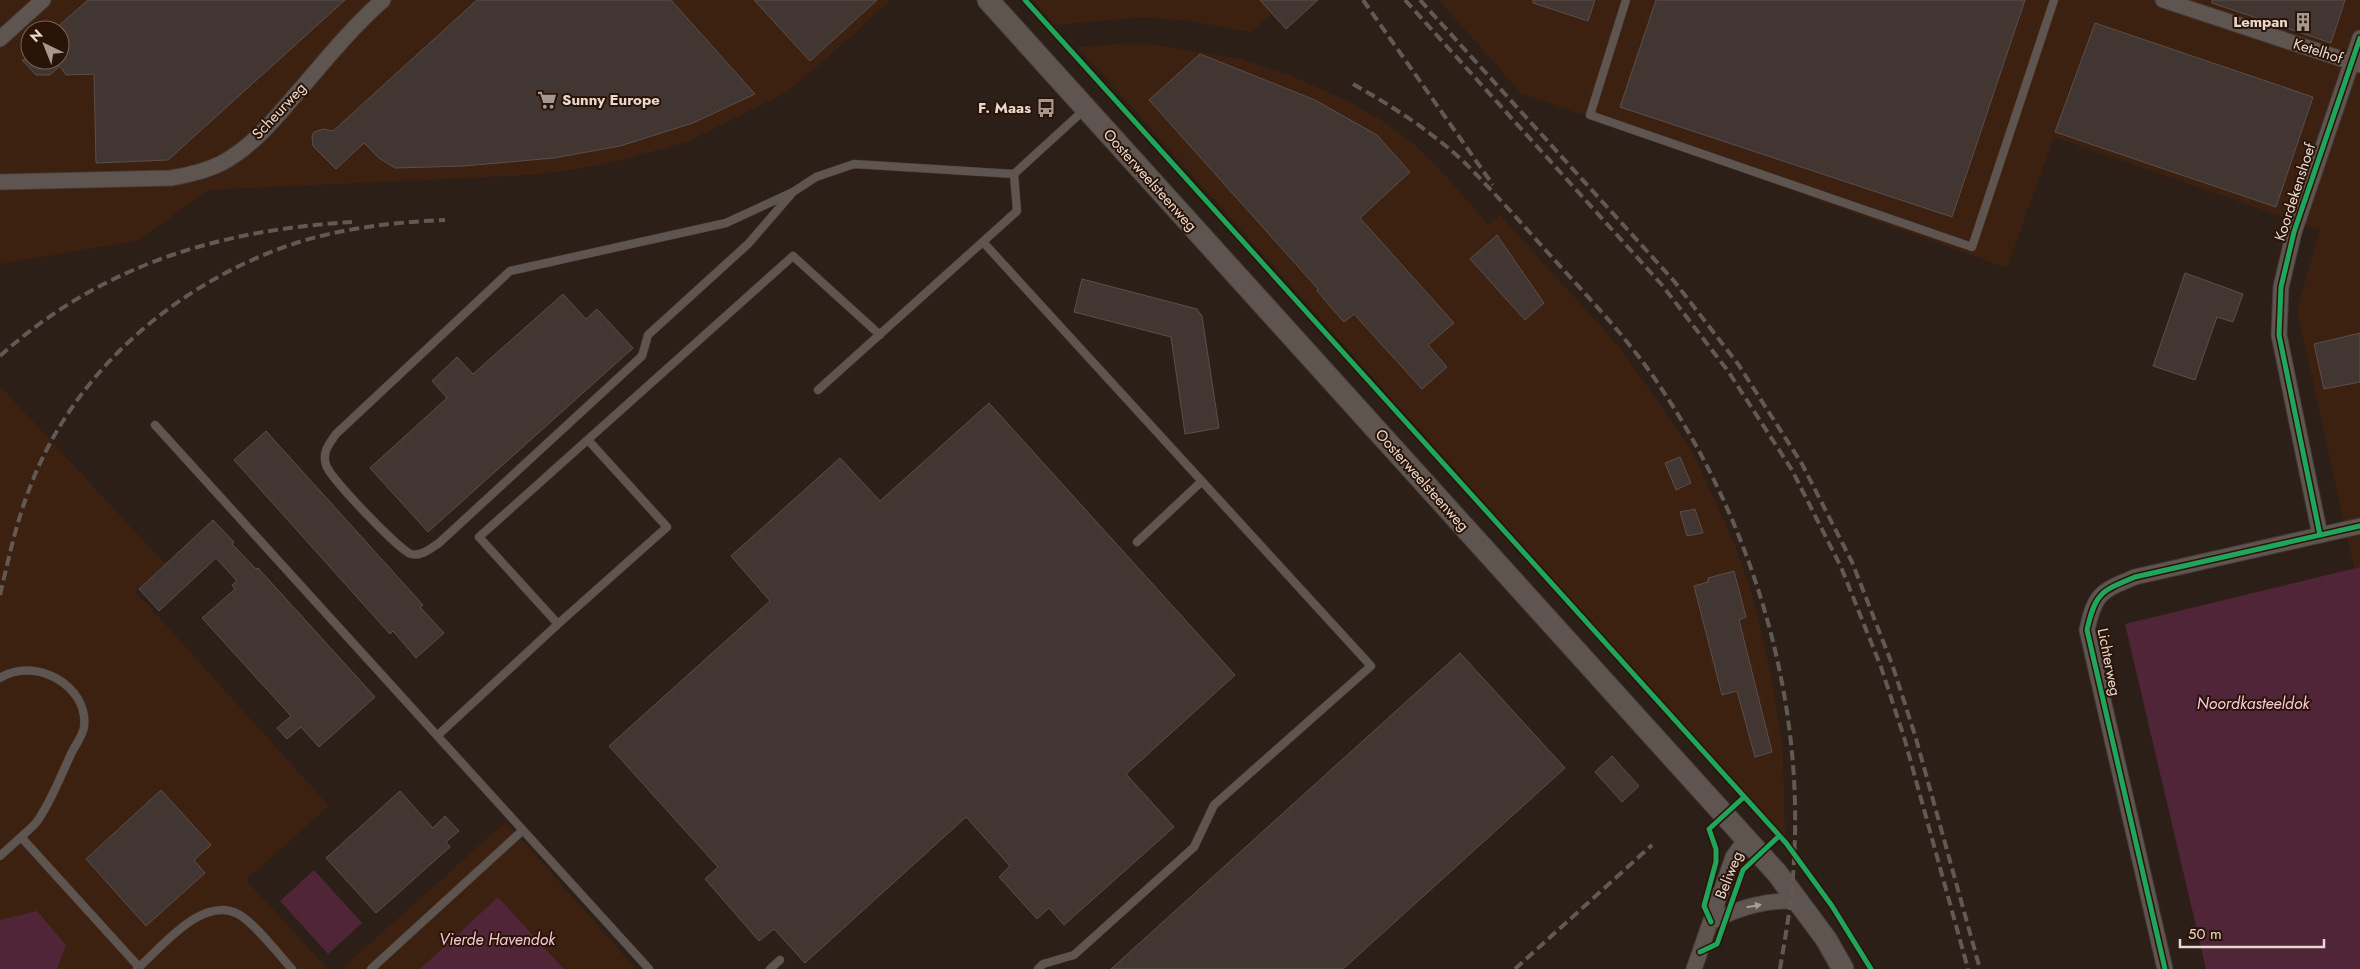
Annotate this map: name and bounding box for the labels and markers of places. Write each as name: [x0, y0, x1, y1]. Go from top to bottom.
place label: Lempan: [2233, 11, 2288, 33]
building icon: Lempan: [2292, 11, 2314, 33]
supermarket icon: Sunny Europe: [536, 89, 558, 111]
place label: Sunny Europe: [562, 89, 660, 111]
place label: F. Maas: [978, 97, 1031, 119]
bus stop icon: F. Maas: [1035, 97, 1057, 119]

